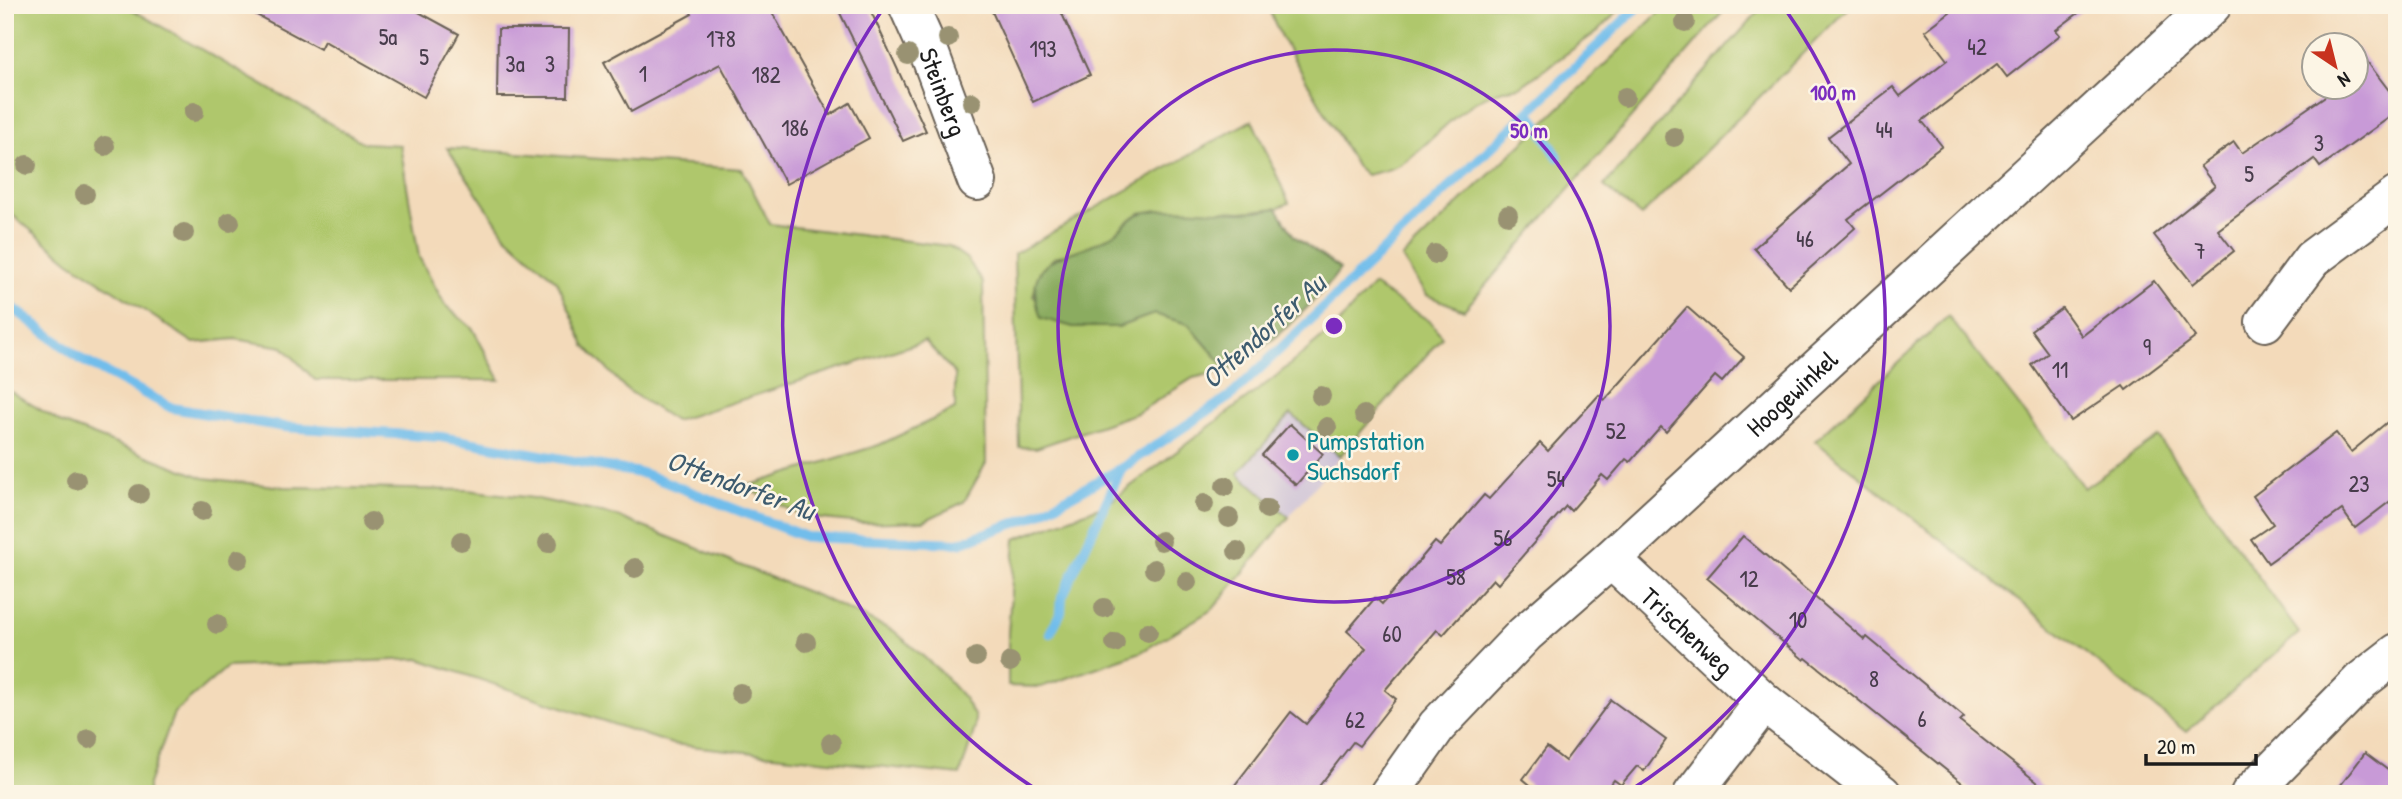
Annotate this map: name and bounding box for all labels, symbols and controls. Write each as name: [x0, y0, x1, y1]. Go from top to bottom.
house number: 5a: [379, 21, 397, 52]
house number: 178: [706, 23, 736, 54]
house number: 42: [1967, 31, 1987, 62]
north arrow: [2300, 32, 2370, 102]
house number: 193: [1029, 33, 1057, 64]
house number: 5: [419, 41, 429, 72]
street label: Steinberg: [911, 43, 976, 141]
house number: 3a: [505, 48, 525, 79]
house number: 3: [545, 48, 555, 79]
house number: 1: [639, 58, 647, 89]
house number: 182: [751, 59, 781, 90]
text: N: [2333, 66, 2356, 93]
text: 100 m: [1810, 78, 1856, 107]
house number: 186: [781, 112, 809, 143]
house number: 44: [1875, 114, 1893, 145]
text: 50 m: [1510, 116, 1548, 145]
house number: 3: [2314, 127, 2324, 158]
house number: 5: [2244, 158, 2254, 189]
house number: 46: [1796, 223, 1814, 254]
house number: 7: [2194, 235, 2206, 266]
water label: Ottendorfer Au: [1193, 263, 1335, 397]
centre of rings: [1322, 314, 1346, 338]
house number: 9: [2143, 331, 2151, 362]
street label: Hoogewinkel: [1738, 342, 1845, 444]
house number: 11: [2052, 354, 2068, 385]
house number: 52: [1606, 415, 1626, 446]
place label: Pumpstation Suchsdorf: [1307, 423, 1425, 488]
water label: Ottendorfer Au: [662, 441, 823, 530]
marker: Pumpstation Suchsdorf: [1285, 447, 1301, 463]
house number: 54: [1547, 463, 1565, 494]
house number: 23: [2348, 468, 2370, 499]
house number: 56: [1494, 522, 1512, 553]
house number: 58: [1446, 561, 1466, 592]
house number: 12: [1739, 563, 1759, 594]
street label: Trischenweg: [1634, 579, 1742, 683]
house number: 10: [1789, 604, 1807, 635]
house number: 60: [1382, 618, 1402, 649]
house number: 8: [1869, 663, 1879, 694]
house number: 6: [1917, 703, 1927, 734]
house number: 62: [1345, 704, 1365, 735]
scale bar: [2146, 722, 2257, 766]
text: 20 m: [2157, 732, 2195, 761]

